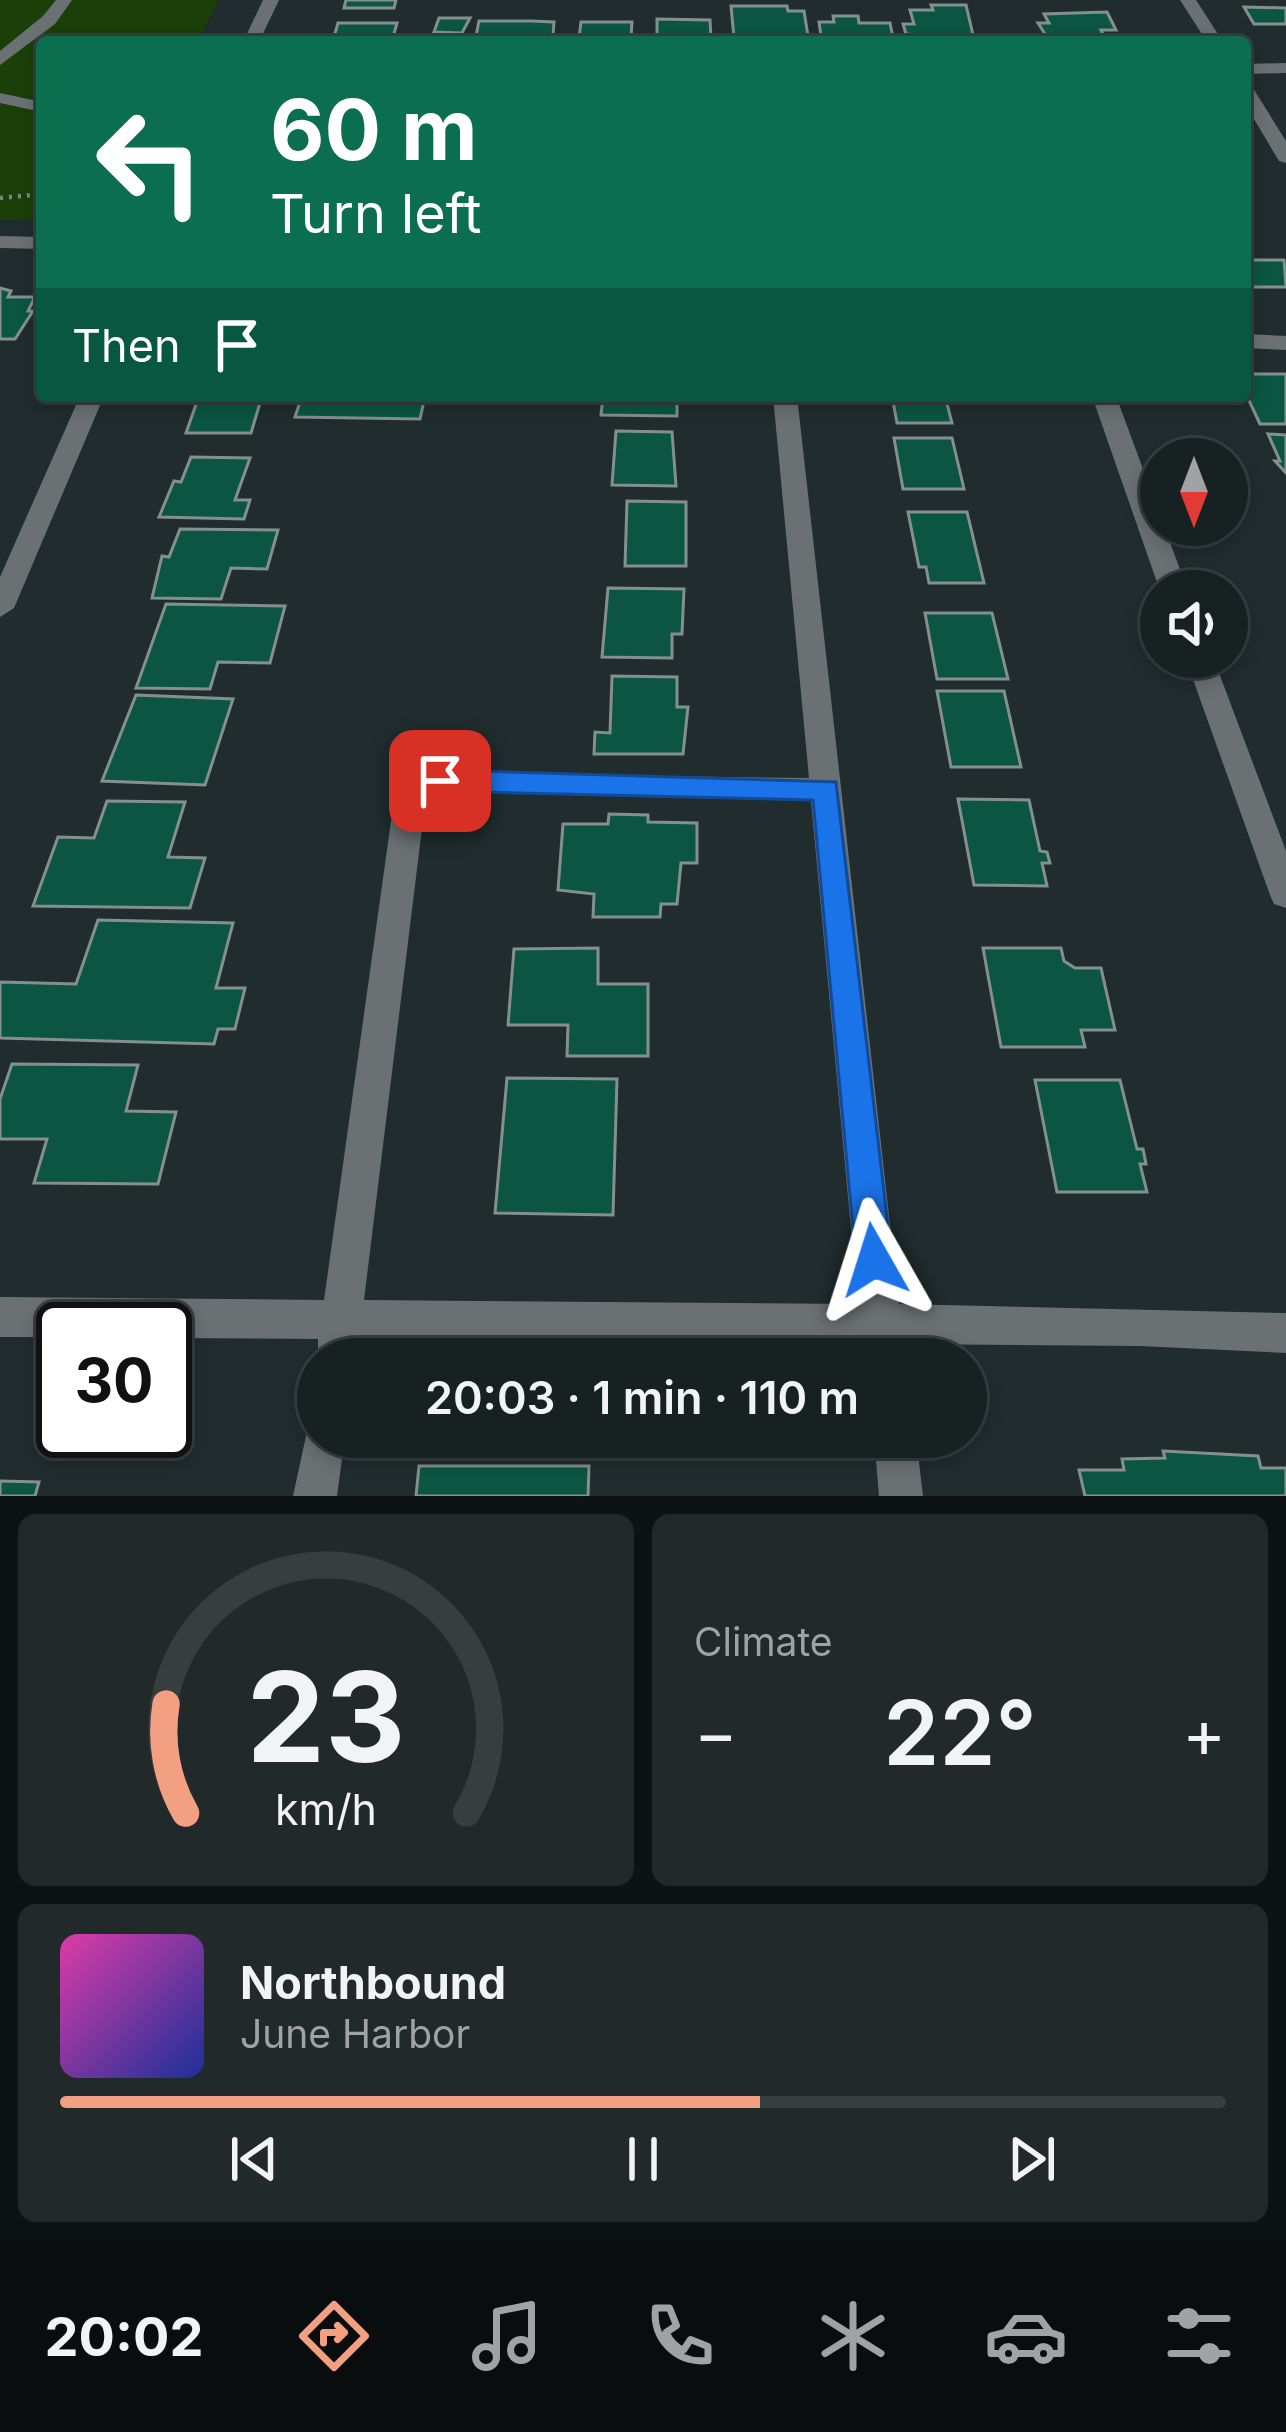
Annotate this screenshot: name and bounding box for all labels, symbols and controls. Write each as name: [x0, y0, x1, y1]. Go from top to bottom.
text: 60 m: [270, 79, 478, 180]
icon: left: [72, 84, 228, 240]
text: Turn left: [270, 181, 481, 246]
icon: arrive: [204, 312, 270, 378]
text: Then: [72, 318, 180, 373]
north arrow: [1140, 438, 1248, 546]
map controls: [1140, 438, 1248, 678]
button: sound: [1140, 570, 1248, 678]
pin: [389, 730, 491, 832]
icon: arrive: [407, 748, 473, 814]
position arrow: [811, 1197, 937, 1323]
speed limit sign: 30: [36, 1302, 192, 1458]
text: 20:03 · 1 min · 110 m: [425, 1370, 859, 1425]
text: Climate: [694, 1618, 833, 1665]
text: 23: [246, 1641, 406, 1792]
text: 22°: [883, 1678, 1037, 1787]
text: −: [694, 1693, 738, 1773]
text: +: [1182, 1693, 1226, 1773]
text: km/h: [275, 1783, 377, 1835]
text: Northbound: [240, 1955, 506, 2010]
text: June Harbor: [240, 2010, 470, 2057]
icon: previous: [221, 2126, 287, 2192]
icon: pause: [610, 2126, 676, 2192]
icon: next: [999, 2126, 1065, 2192]
icon: directions: [292, 2294, 376, 2378]
icon: music: [465, 2294, 549, 2378]
icon: phone: [638, 2294, 722, 2378]
icon: climate: [811, 2294, 895, 2378]
icon: car: [984, 2294, 1068, 2378]
icon: filters: [1157, 2294, 1241, 2378]
text: 20:02: [45, 2304, 203, 2369]

